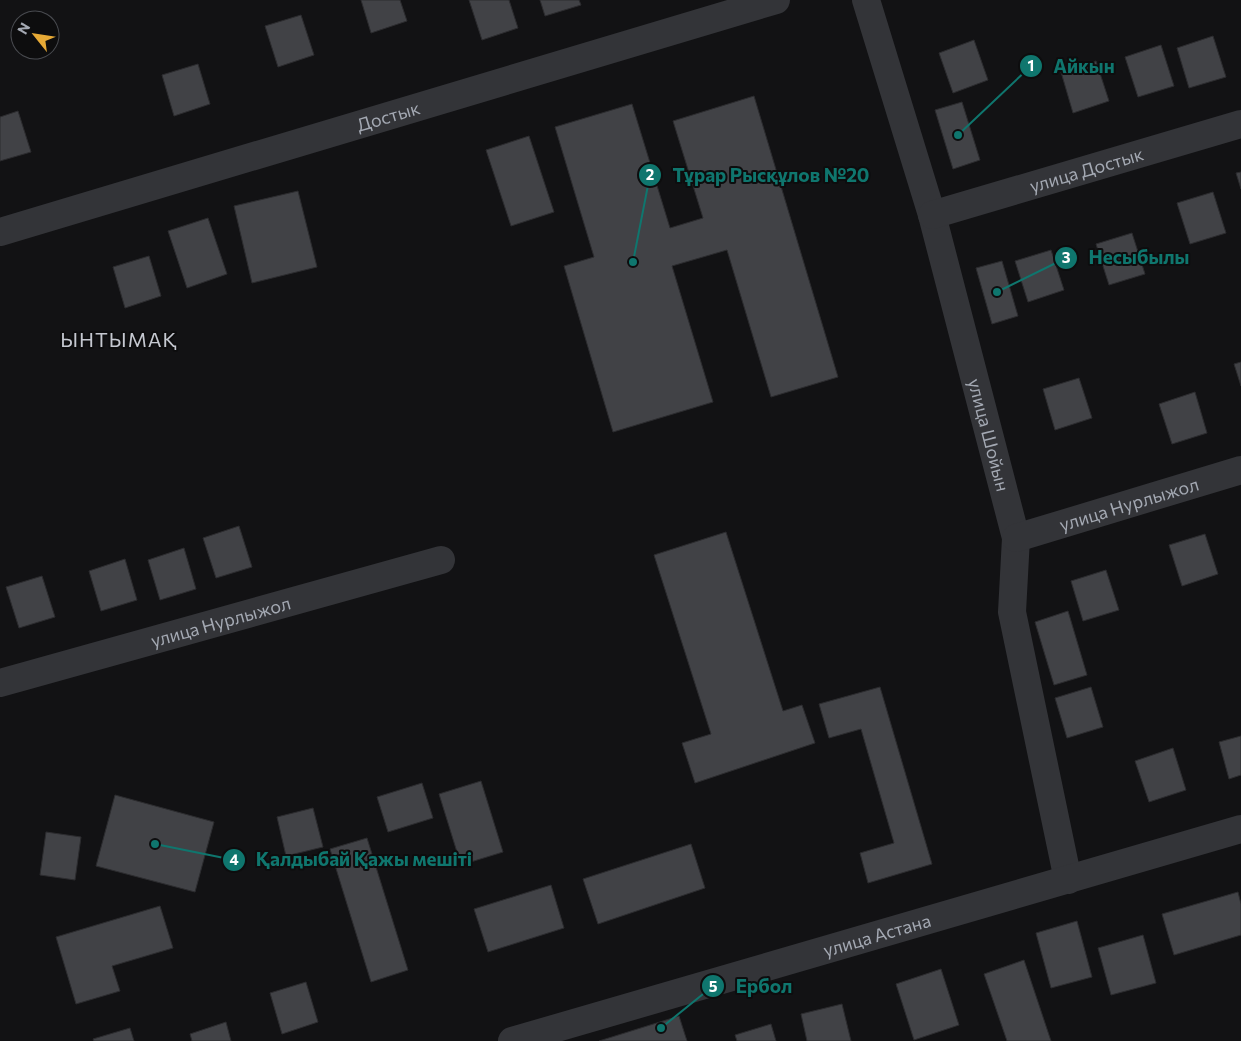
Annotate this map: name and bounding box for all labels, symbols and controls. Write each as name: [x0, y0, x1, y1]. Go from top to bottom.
north arrow: [10, 10, 60, 60]
text: N: [13, 19, 33, 37]
callout: Айкын: [1018, 49, 1124, 83]
text: Айкын: [1053, 54, 1115, 77]
text: 1: [1028, 56, 1034, 74]
street label: Достык: [354, 96, 423, 136]
street label: улица Достык: [1027, 142, 1146, 197]
callout: Тұрар Рысқұлов №20: [637, 158, 879, 192]
text: Тұрар Рысқұлов №20: [672, 163, 870, 186]
text: 2: [646, 165, 654, 183]
callout: Несыбылы: [1053, 241, 1199, 275]
text: Несыбылы: [1089, 245, 1189, 268]
text: 3: [1062, 248, 1071, 266]
district label: ЫНТЫМАҚ: [60, 327, 178, 351]
street label: улица Шойын: [964, 376, 1014, 494]
street label: улица Нурлыжол: [1057, 472, 1201, 535]
street label: улица Нурлыжол: [148, 591, 293, 651]
callout: Қалдыбай Қажы мешіті: [221, 843, 482, 877]
text: Қалдыбай Қажы мешіті: [256, 847, 472, 870]
text: 4: [229, 850, 239, 868]
street label: улица Астана: [820, 909, 933, 961]
callout: Ербол: [701, 969, 802, 1003]
text: Ербол: [736, 974, 792, 997]
text: 5: [709, 977, 718, 995]

